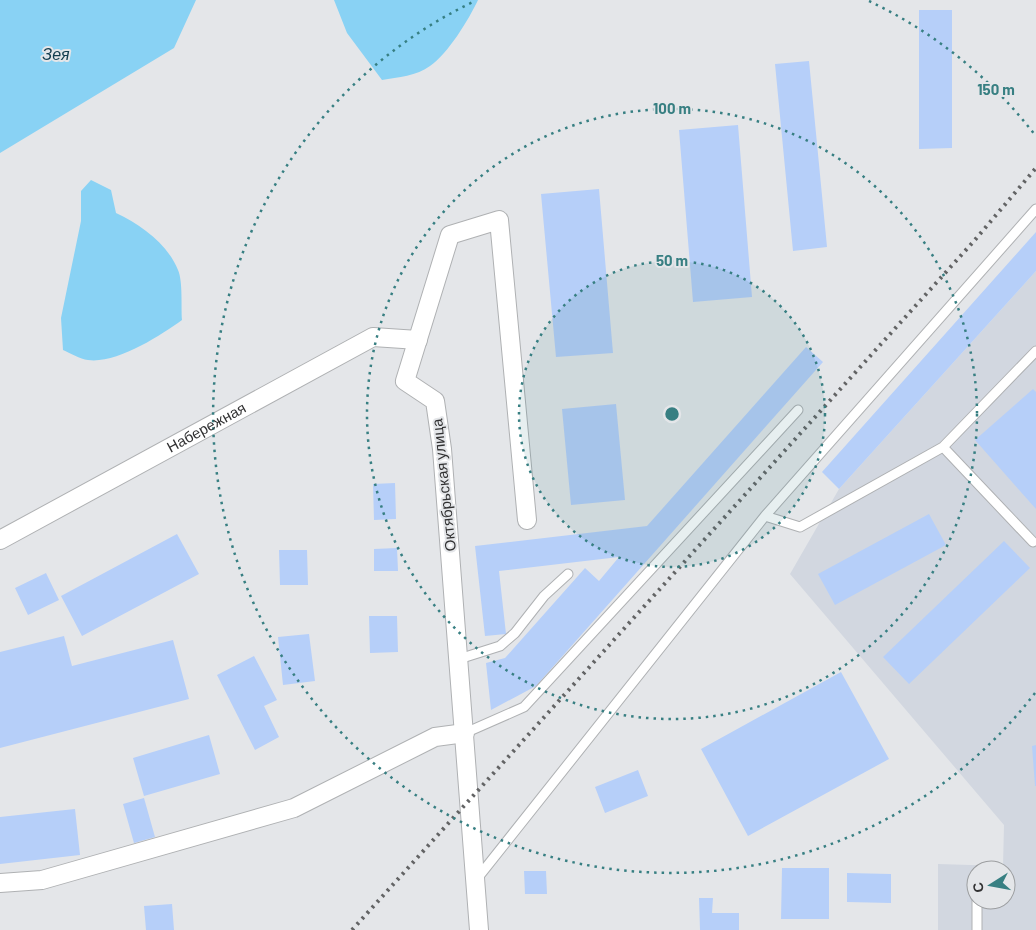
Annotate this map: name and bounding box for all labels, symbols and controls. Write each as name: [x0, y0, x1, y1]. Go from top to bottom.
water label: Зея: [42, 44, 70, 63]
text: 150 m: [977, 80, 1015, 98]
text: 100 m: [653, 99, 691, 117]
text: 50 m: [656, 251, 688, 269]
street label: Набережная: [163, 398, 249, 456]
centre of rings: [663, 405, 681, 423]
street label: Октябрьская улица: [427, 417, 459, 552]
north arrow: [966, 860, 1016, 910]
text: С: [968, 881, 987, 894]

